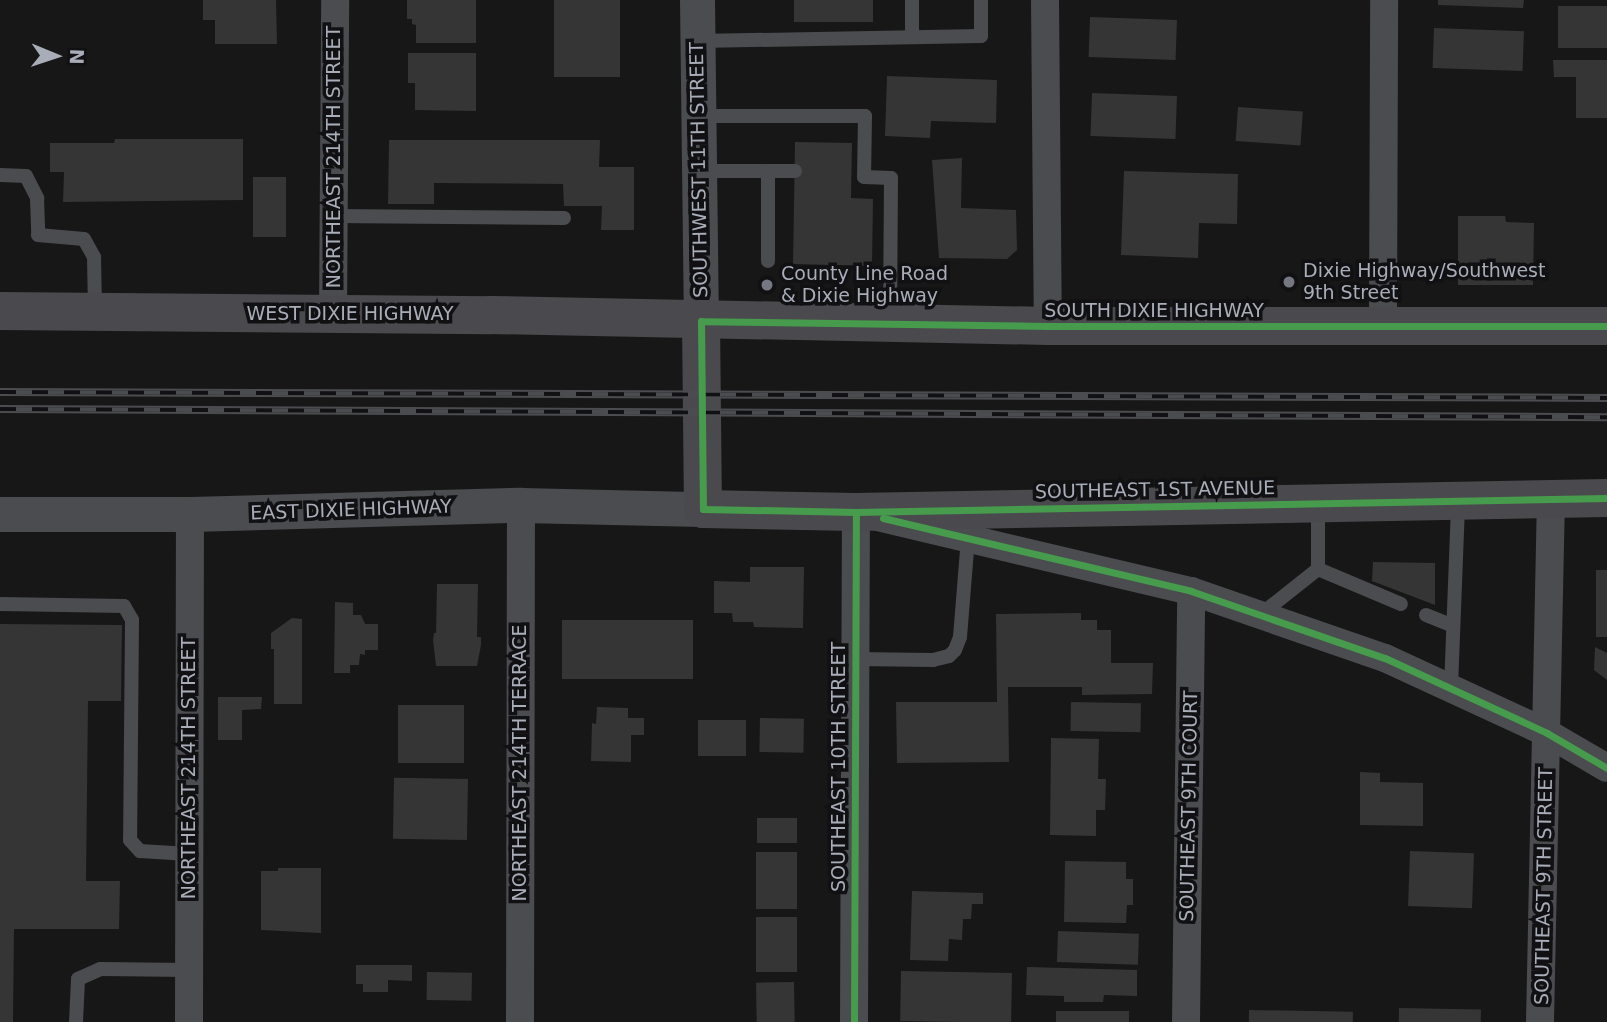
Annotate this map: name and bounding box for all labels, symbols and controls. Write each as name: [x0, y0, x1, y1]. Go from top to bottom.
north arrow: [21, 21, 91, 91]
street label: NORTHEAST 214TH STREET: [323, 26, 345, 288]
street label: SOUTHWEST 11TH STREET: [685, 42, 713, 298]
text: N: [66, 48, 88, 65]
place label: Dixie Highway/Southwest 9th Street: [1303, 260, 1545, 304]
place label: County Line Road & Dixie Highway: [781, 263, 948, 307]
marker: Dixie Highway/Southwest 9th Street: [1281, 274, 1297, 290]
marker: County Line Road & Dixie Highway: [759, 277, 775, 293]
street label: SOUTH DIXIE HIGHWAY: [1044, 300, 1264, 322]
street label: WEST DIXIE HIGHWAY: [246, 303, 454, 325]
street label: SOUTHEAST 1ST AVENUE: [1035, 477, 1275, 503]
street label: EAST DIXIE HIGHWAY: [250, 495, 452, 525]
street label: NORTHEAST 214TH TERRACE: [509, 625, 531, 901]
street label: NORTHEAST 214TH STREET: [178, 637, 200, 899]
street label: SOUTHEAST 10TH STREET: [828, 642, 850, 892]
street label: SOUTHEAST 9TH COURT: [1176, 690, 1202, 922]
street label: SOUTHEAST 9TH STREET: [1531, 767, 1557, 1005]

